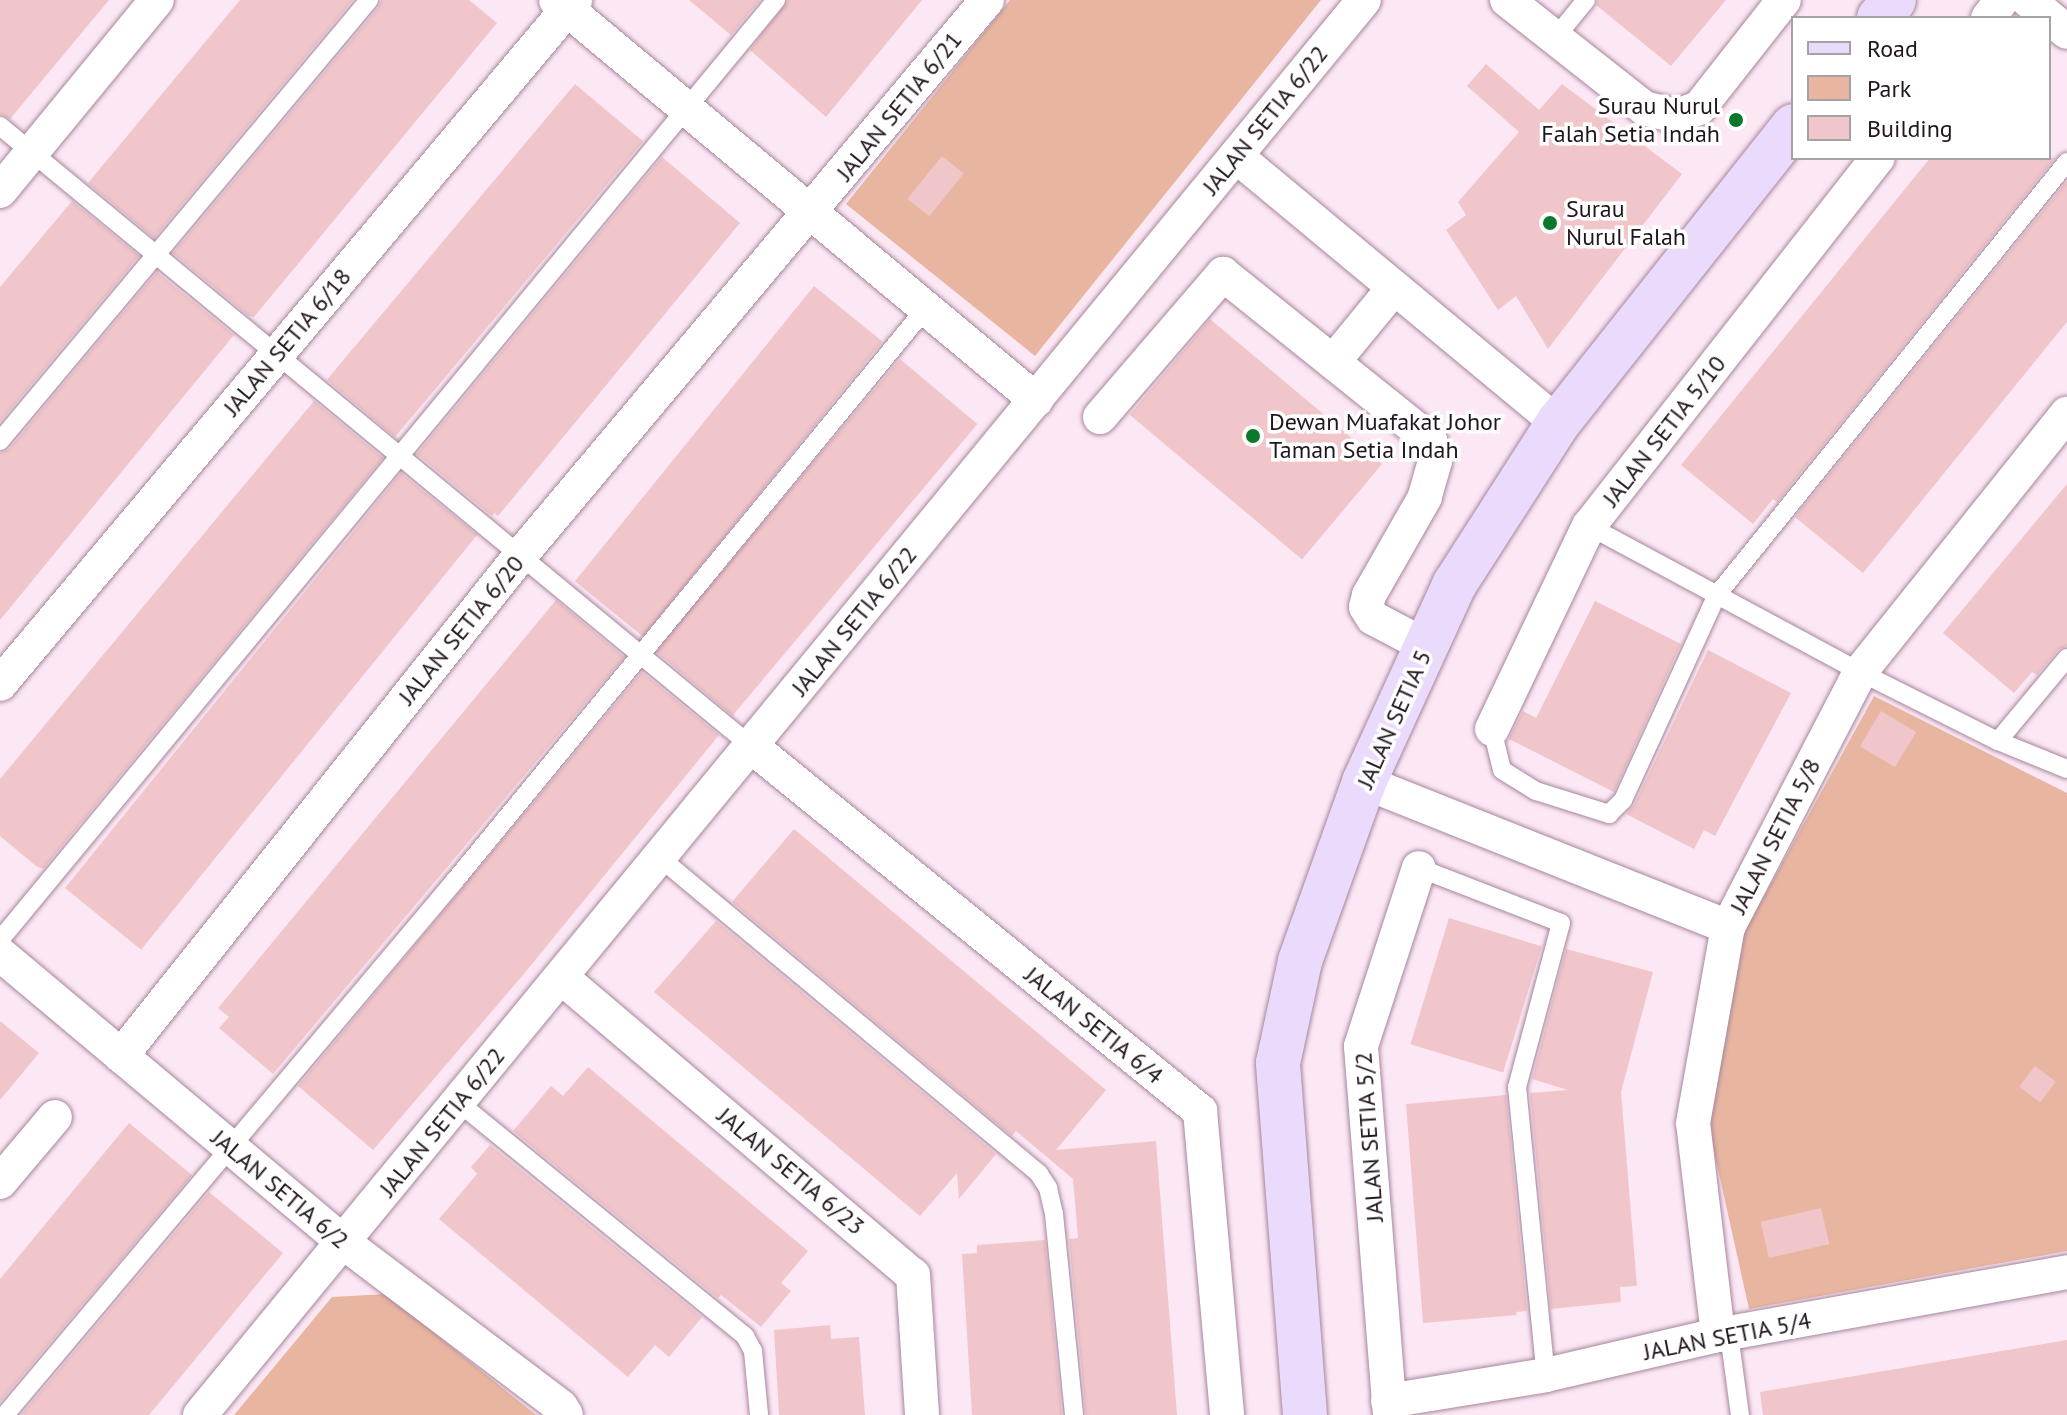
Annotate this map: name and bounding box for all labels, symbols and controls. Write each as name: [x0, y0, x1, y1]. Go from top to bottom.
legend: [1791, 16, 2051, 160]
street label: JALAN SETIA 6/21: [830, 25, 968, 187]
text: Road: [1867, 33, 1918, 64]
street label: JALAN SETIA 6/22: [1196, 39, 1334, 201]
text: Park: [1867, 73, 1911, 104]
place label: Surau Nurul Falah Setia Indah: [1541, 92, 1720, 148]
marker: Surau Nurul Falah Setia Indah: [1727, 111, 1745, 129]
text: Building: [1867, 113, 1953, 144]
place label: Surau Nurul Falah: [1566, 195, 1686, 251]
marker: Surau Nurul Falah: [1541, 214, 1559, 232]
street label: JALAN SETIA 6/18: [217, 262, 357, 422]
street label: JALAN SETIA 5/10: [1596, 350, 1732, 512]
place label: Dewan Muafakat Johor Taman Setia Indah: [1269, 408, 1501, 464]
marker: Dewan Muafakat Johor Taman Setia Indah: [1244, 427, 1262, 445]
street label: JALAN SETIA 6/22: [785, 540, 923, 702]
street label: JALAN SETIA 6/20: [392, 549, 530, 711]
street label: JALAN SETIA 5: [1350, 645, 1438, 793]
street label: JALAN SETIA 5/8: [1723, 753, 1827, 919]
street label: JALAN SETIA 6/4: [1018, 960, 1170, 1090]
street label: JALAN SETIA 6/22: [373, 1041, 511, 1203]
street label: JALAN SETIA 5/2: [1349, 1051, 1389, 1223]
street label: JALAN SETIA 6/23: [711, 1101, 871, 1241]
street label: JALAN SETIA 6/2: [205, 1123, 355, 1255]
street label: JALAN SETIA 5/4: [1640, 1306, 1814, 1366]

